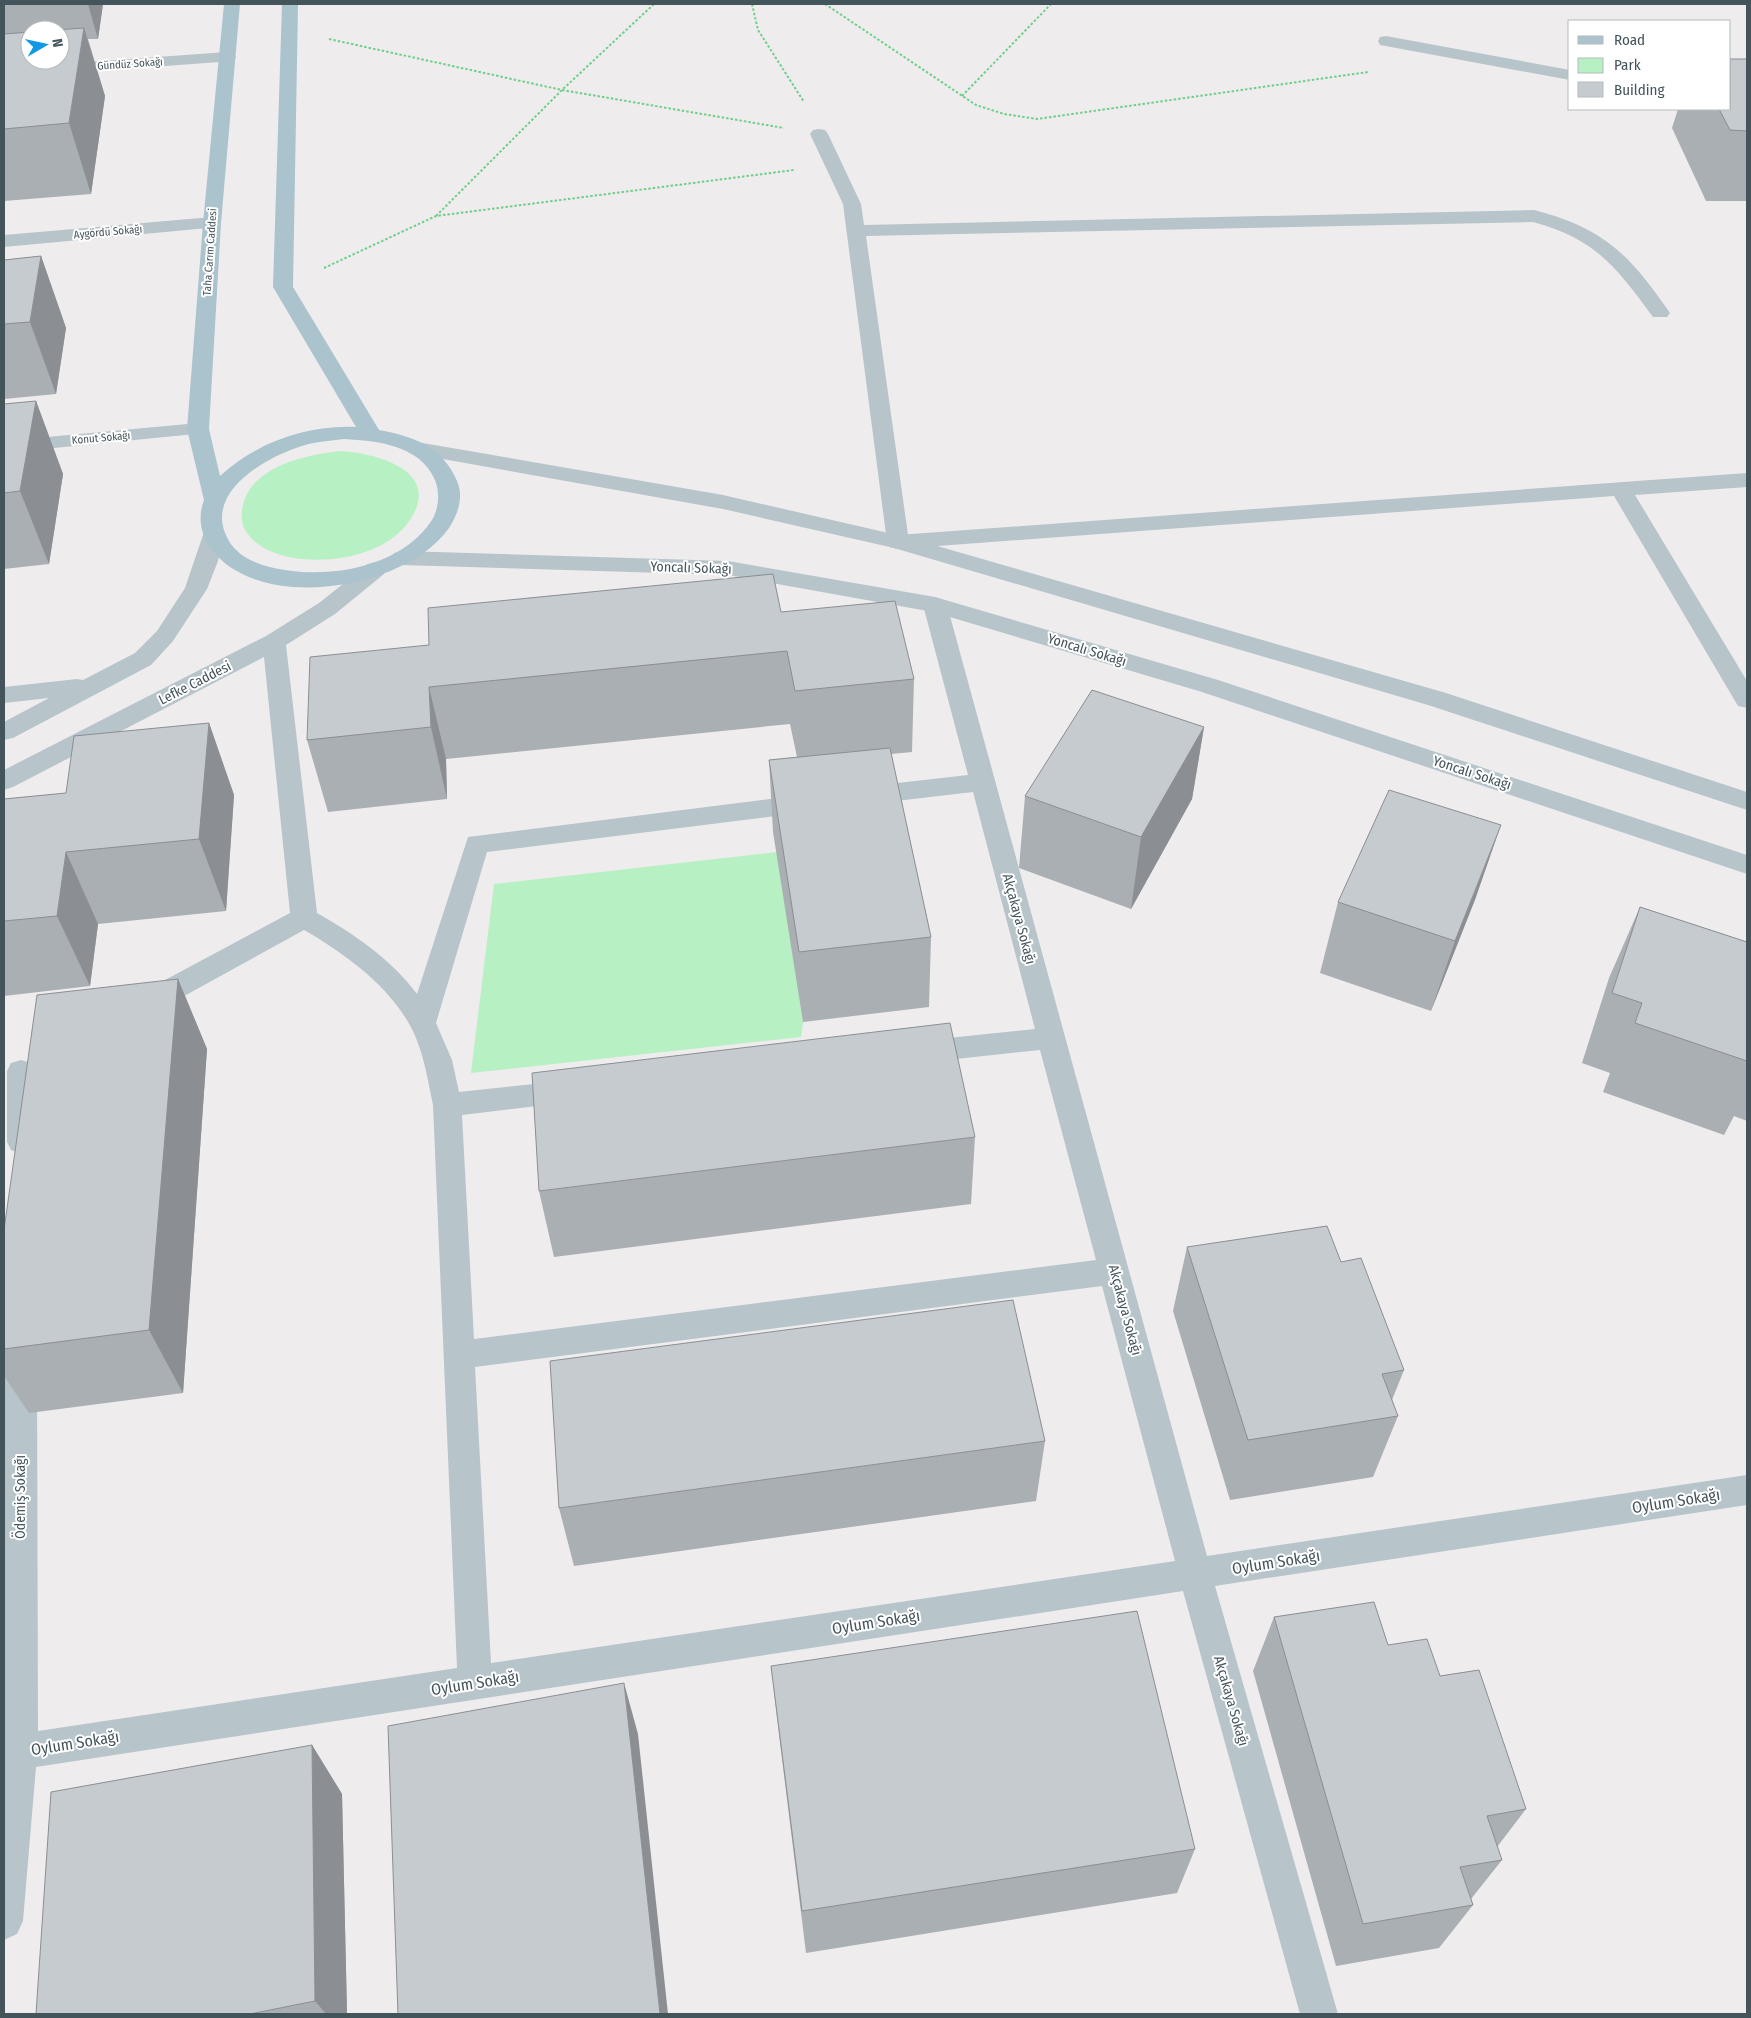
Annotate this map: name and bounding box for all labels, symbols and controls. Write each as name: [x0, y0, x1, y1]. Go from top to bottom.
north arrow: [20, 20, 70, 70]
legend: [1568, 20, 1731, 110]
text: Road: [1614, 31, 1645, 49]
text: N: [48, 38, 66, 49]
street label: Gündüz Sokağı: [97, 55, 163, 73]
text: Park: [1614, 56, 1641, 74]
text: Building: [1614, 81, 1665, 99]
street label: Taha Carım Caddesi: [200, 208, 220, 296]
street label: Aygördü Sokağı: [73, 223, 143, 241]
street label: Konut Sokağı: [71, 429, 131, 447]
street label: Yoncalı Sokağı: [650, 558, 732, 578]
street label: Yoncalı Sokağı: [1046, 630, 1128, 670]
street label: Lefke Caddesi: [156, 658, 234, 708]
street label: Yoncalı Sokağı: [1431, 752, 1513, 794]
street label: Akçakaya Sokağı: [999, 872, 1039, 966]
street label: Akçakaya Sokağı: [1105, 1263, 1145, 1357]
street label: Ödemiş Sokağı: [11, 1455, 29, 1539]
street label: Oylum Sokağı: [1631, 1485, 1721, 1517]
street label: Oylum Sokağı: [1231, 1546, 1321, 1578]
street label: Oylum Sokağı: [831, 1606, 921, 1638]
street label: Akçakaya Sokağı: [1210, 1654, 1252, 1748]
street label: Oylum Sokağı: [430, 1667, 520, 1699]
street label: Oylum Sokağı: [30, 1727, 120, 1759]

